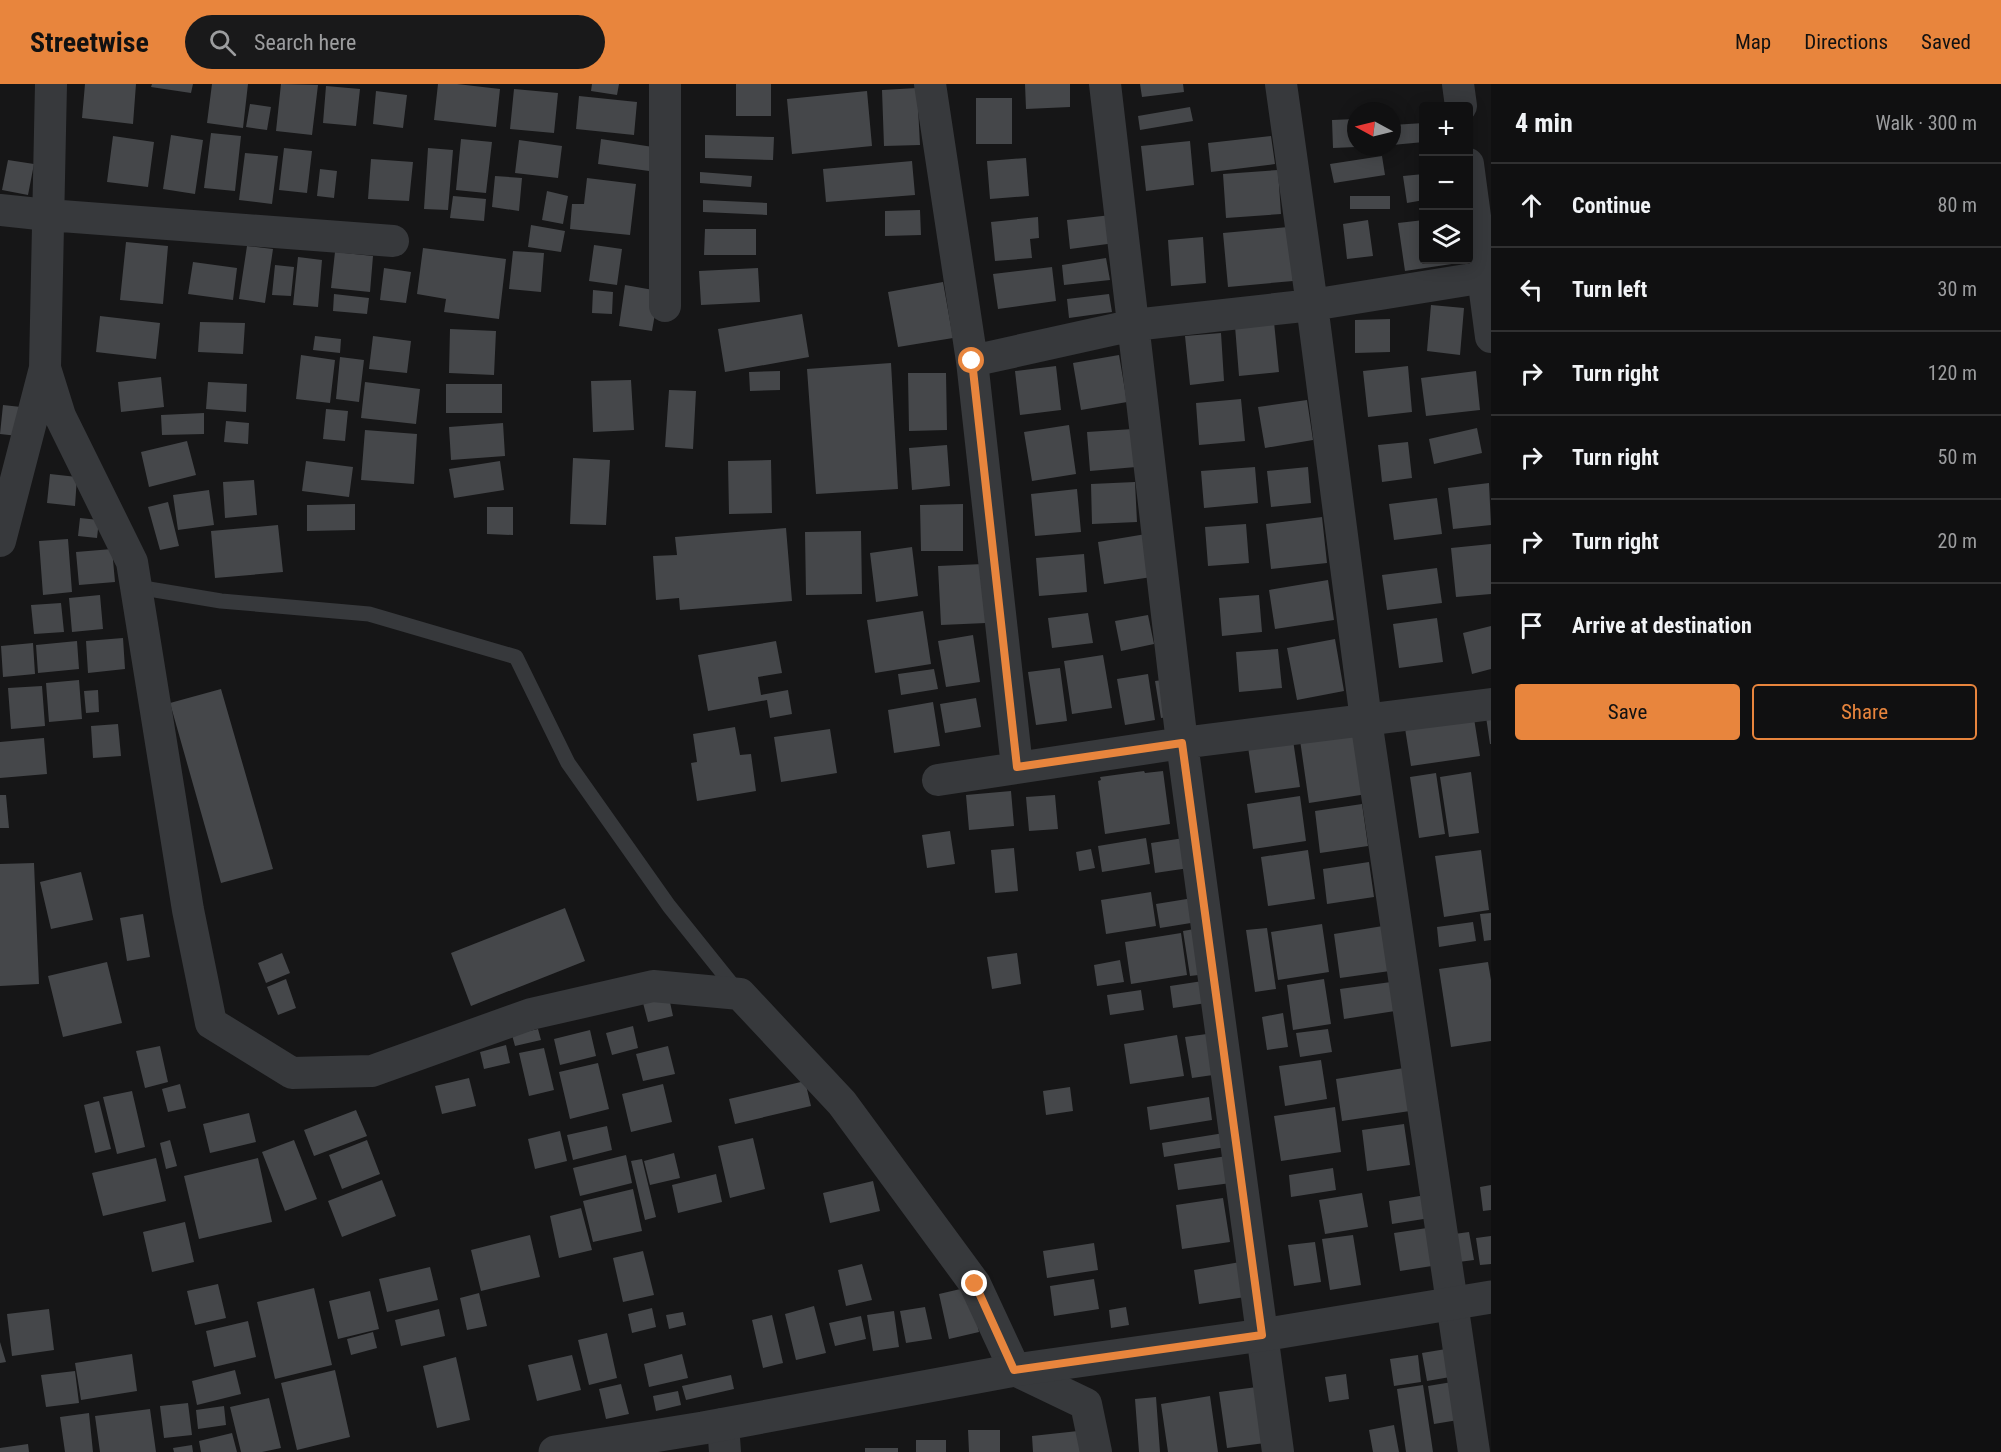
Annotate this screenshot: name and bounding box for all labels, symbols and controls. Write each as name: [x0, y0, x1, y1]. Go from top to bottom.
search box: [185, 15, 605, 69]
text: Streetwise: [30, 26, 149, 59]
icon: search: [206, 26, 239, 59]
text: Search here: [254, 30, 356, 55]
text: Map: [1735, 30, 1771, 54]
text: Directions: [1804, 30, 1888, 54]
text: Saved: [1921, 30, 1971, 54]
north arrow: [1347, 102, 1401, 156]
map controls: [1419, 102, 1473, 264]
button: +: [1419, 102, 1473, 156]
text: 4 min: [1515, 108, 1573, 138]
text: Walk · 300 m: [1876, 111, 1977, 135]
button: −: [1419, 156, 1473, 210]
icon: ahead: [1515, 189, 1548, 222]
text: Continue: [1572, 193, 1651, 218]
text: 80 m: [1938, 193, 1977, 217]
button: layers: [1419, 210, 1473, 264]
icon: left: [1515, 273, 1548, 306]
text: Turn left: [1572, 277, 1647, 302]
text: 30 m: [1938, 277, 1977, 301]
route start: [958, 347, 984, 373]
icon: right: [1515, 357, 1548, 390]
text: Turn right: [1572, 361, 1659, 386]
text: 120 m: [1928, 361, 1977, 385]
icon: right: [1515, 441, 1548, 474]
text: Turn right: [1572, 445, 1659, 470]
text: 50 m: [1938, 445, 1977, 469]
icon: right: [1515, 525, 1548, 558]
text: Turn right: [1572, 529, 1659, 554]
text: 20 m: [1938, 529, 1977, 553]
icon: arrive: [1515, 609, 1548, 642]
text: Arrive at destination: [1572, 613, 1752, 638]
button: Save: [1515, 684, 1740, 740]
button: Share: [1752, 684, 1977, 740]
route end: [961, 1270, 987, 1296]

